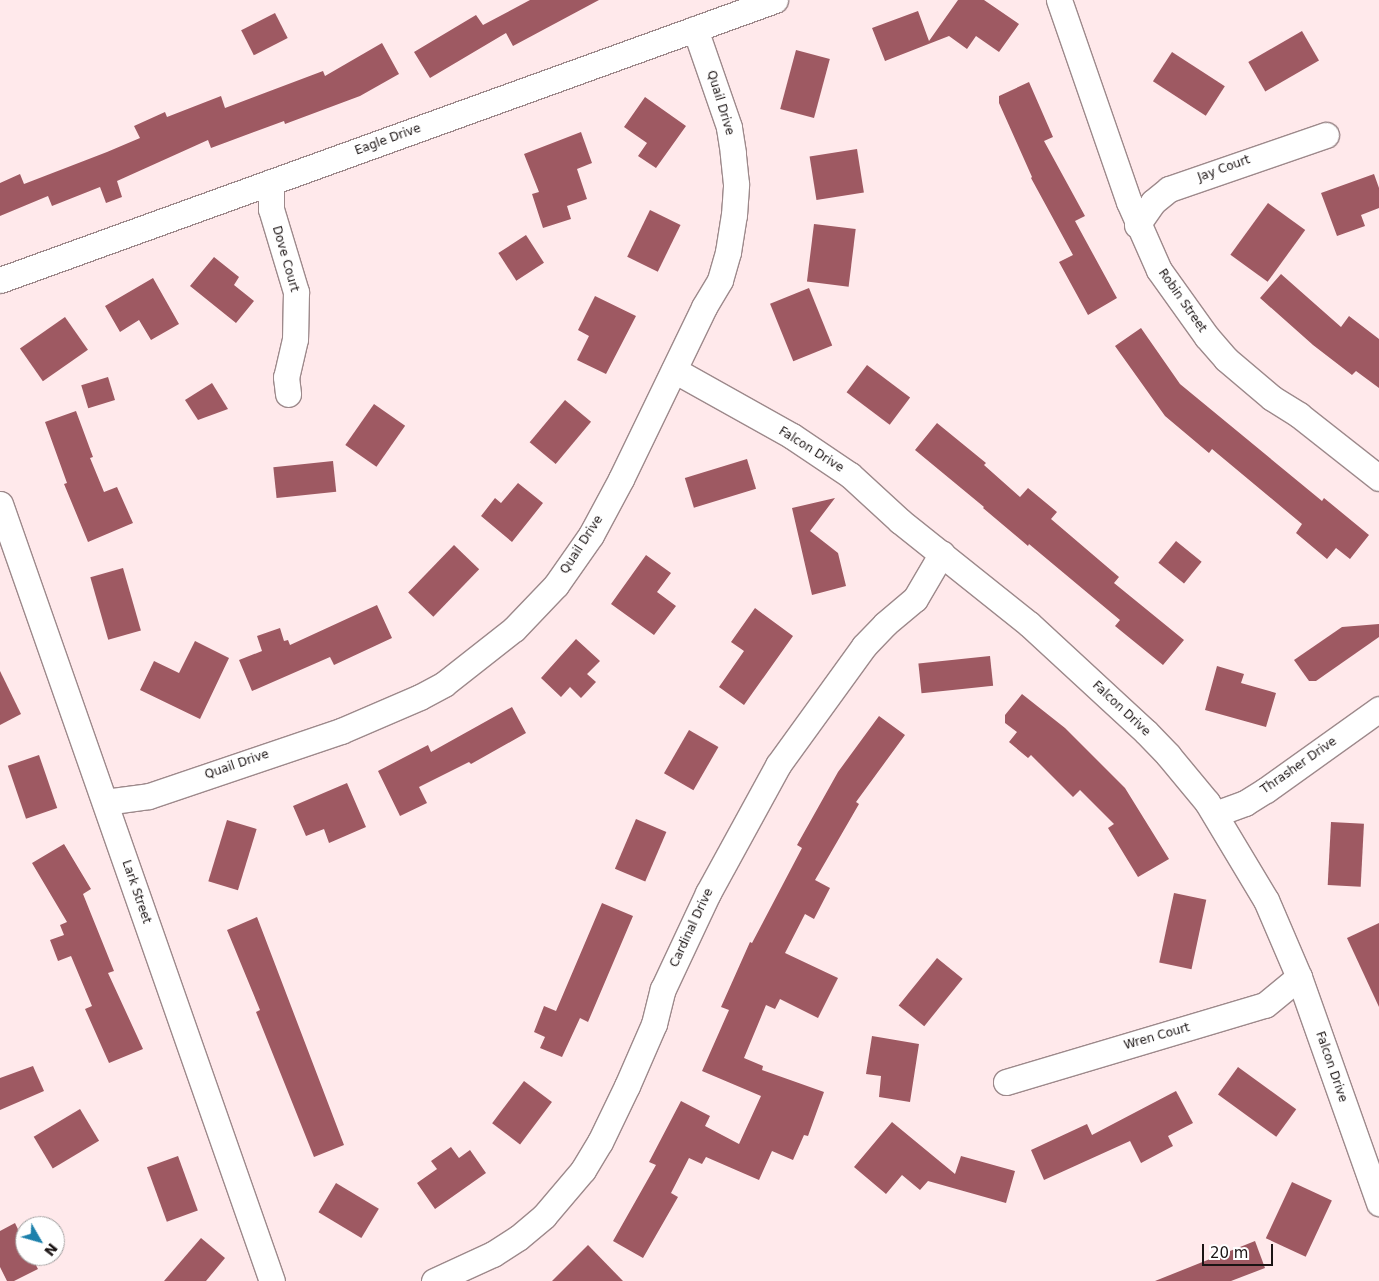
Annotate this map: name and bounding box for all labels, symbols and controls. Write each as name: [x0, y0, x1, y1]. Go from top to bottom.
street label: Quail Drive: [703, 69, 737, 137]
street label: Eagle Drive: [353, 121, 423, 159]
street label: Jay Court: [1196, 153, 1252, 185]
street label: Dove Court: [269, 224, 301, 294]
street label: Robin Street: [1155, 267, 1209, 335]
street label: Falcon Drive: [776, 424, 846, 476]
street label: Quail Drive: [558, 513, 606, 577]
street label: Falcon Drive: [1089, 679, 1153, 739]
street label: Thrasher Drive: [1258, 735, 1340, 797]
street label: Quail Drive: [203, 747, 271, 783]
street label: Lark Street: [118, 858, 154, 926]
street label: Cardinal Drive: [667, 886, 717, 970]
street label: Wren Court: [1122, 1021, 1192, 1053]
street label: Falcon Drive: [1312, 1030, 1350, 1104]
north arrow: [15, 1216, 65, 1266]
scale bar: [1204, 1234, 1275, 1266]
text: N: [41, 1240, 61, 1259]
text: 20 m: [1210, 1244, 1248, 1262]

